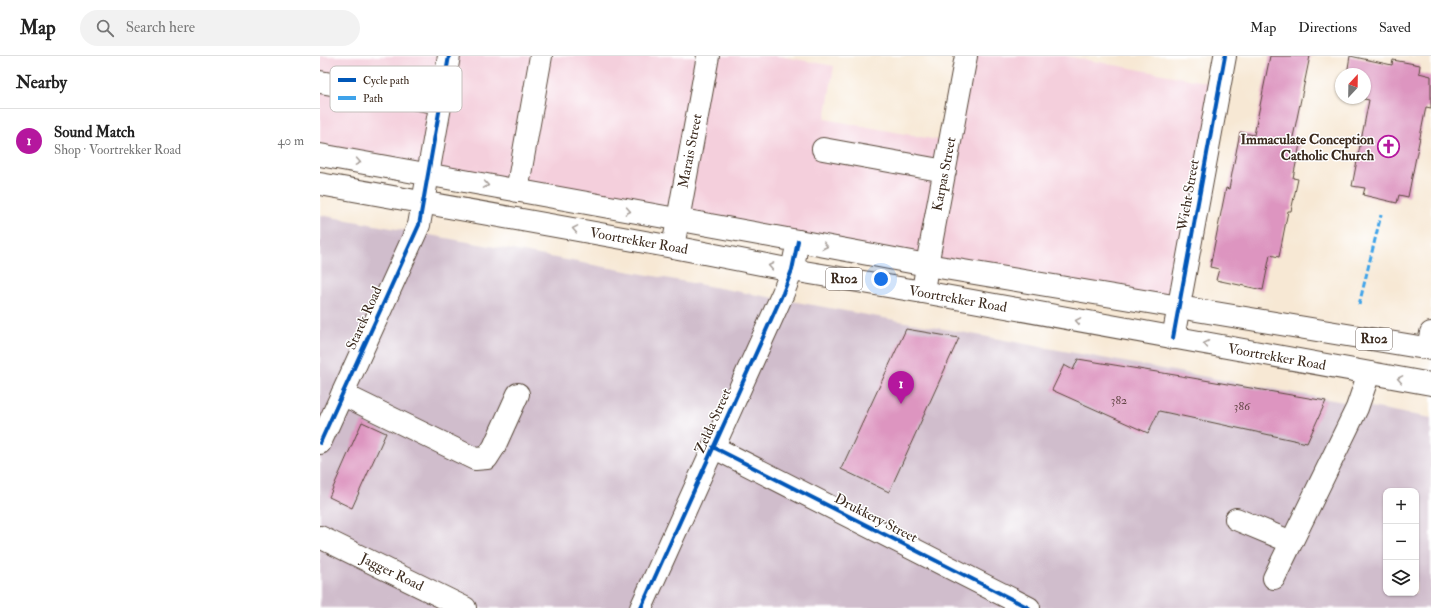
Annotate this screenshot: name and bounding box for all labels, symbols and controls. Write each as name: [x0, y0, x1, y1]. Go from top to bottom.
search box: [80, 10, 360, 46]
text: Map: [20, 16, 56, 40]
icon: search: [94, 17, 116, 39]
text: Search here: [126, 18, 195, 37]
text: Map: [1250, 19, 1276, 36]
text: Directions: [1298, 19, 1357, 36]
text: Saved: [1379, 19, 1411, 36]
legend: [330, 66, 462, 112]
north arrow: [1335, 68, 1371, 104]
text: Nearby: [16, 72, 67, 93]
text: Cycle path: [363, 74, 409, 88]
text: Path: [363, 92, 383, 105]
street label: Marais Street: [674, 112, 706, 190]
text: Sound Match: [54, 123, 135, 142]
place label: Immaculate Conception Catholic Church: [1240, 131, 1375, 164]
text: 1: [27, 133, 31, 149]
text: 40 m: [278, 133, 304, 149]
church icon: Immaculate Conception Catholic Church: [1376, 134, 1402, 160]
street label: Karpas Street: [928, 135, 961, 213]
text: Shop · Voortrekker Road: [54, 142, 181, 158]
one-way arrow: [355, 157, 361, 166]
street label: Wicht Street: [1173, 158, 1203, 233]
one-way arrow: [483, 180, 489, 189]
one-way arrow: [625, 206, 631, 215]
street label: Voortrekker Road: [589, 224, 690, 258]
one-way arrow: [572, 225, 578, 234]
one-way arrow: [822, 241, 828, 249]
one-way arrow: [768, 262, 774, 271]
road number: R102: [826, 268, 862, 290]
your location: [871, 269, 891, 289]
street label: Voortrekker Road: [908, 282, 1009, 316]
street label: Starck Road: [342, 283, 386, 352]
one-way arrow: [1075, 317, 1081, 325]
road number: R102: [1356, 328, 1392, 350]
one-way arrow: [1203, 340, 1209, 349]
street label: Voortrekker Road: [1227, 340, 1328, 374]
pin: 1: [888, 371, 914, 404]
one-way arrow: [1397, 375, 1403, 384]
street label: Zelda Street: [691, 386, 735, 456]
house number: 382: [1111, 393, 1127, 408]
house number: 386: [1234, 399, 1251, 414]
map controls: [1383, 488, 1419, 596]
button: +: [1383, 488, 1419, 524]
street label: Drukkery Street: [831, 490, 921, 547]
button: −: [1383, 524, 1419, 560]
street label: Jagger Road: [357, 549, 426, 595]
button: layers: [1383, 560, 1419, 596]

